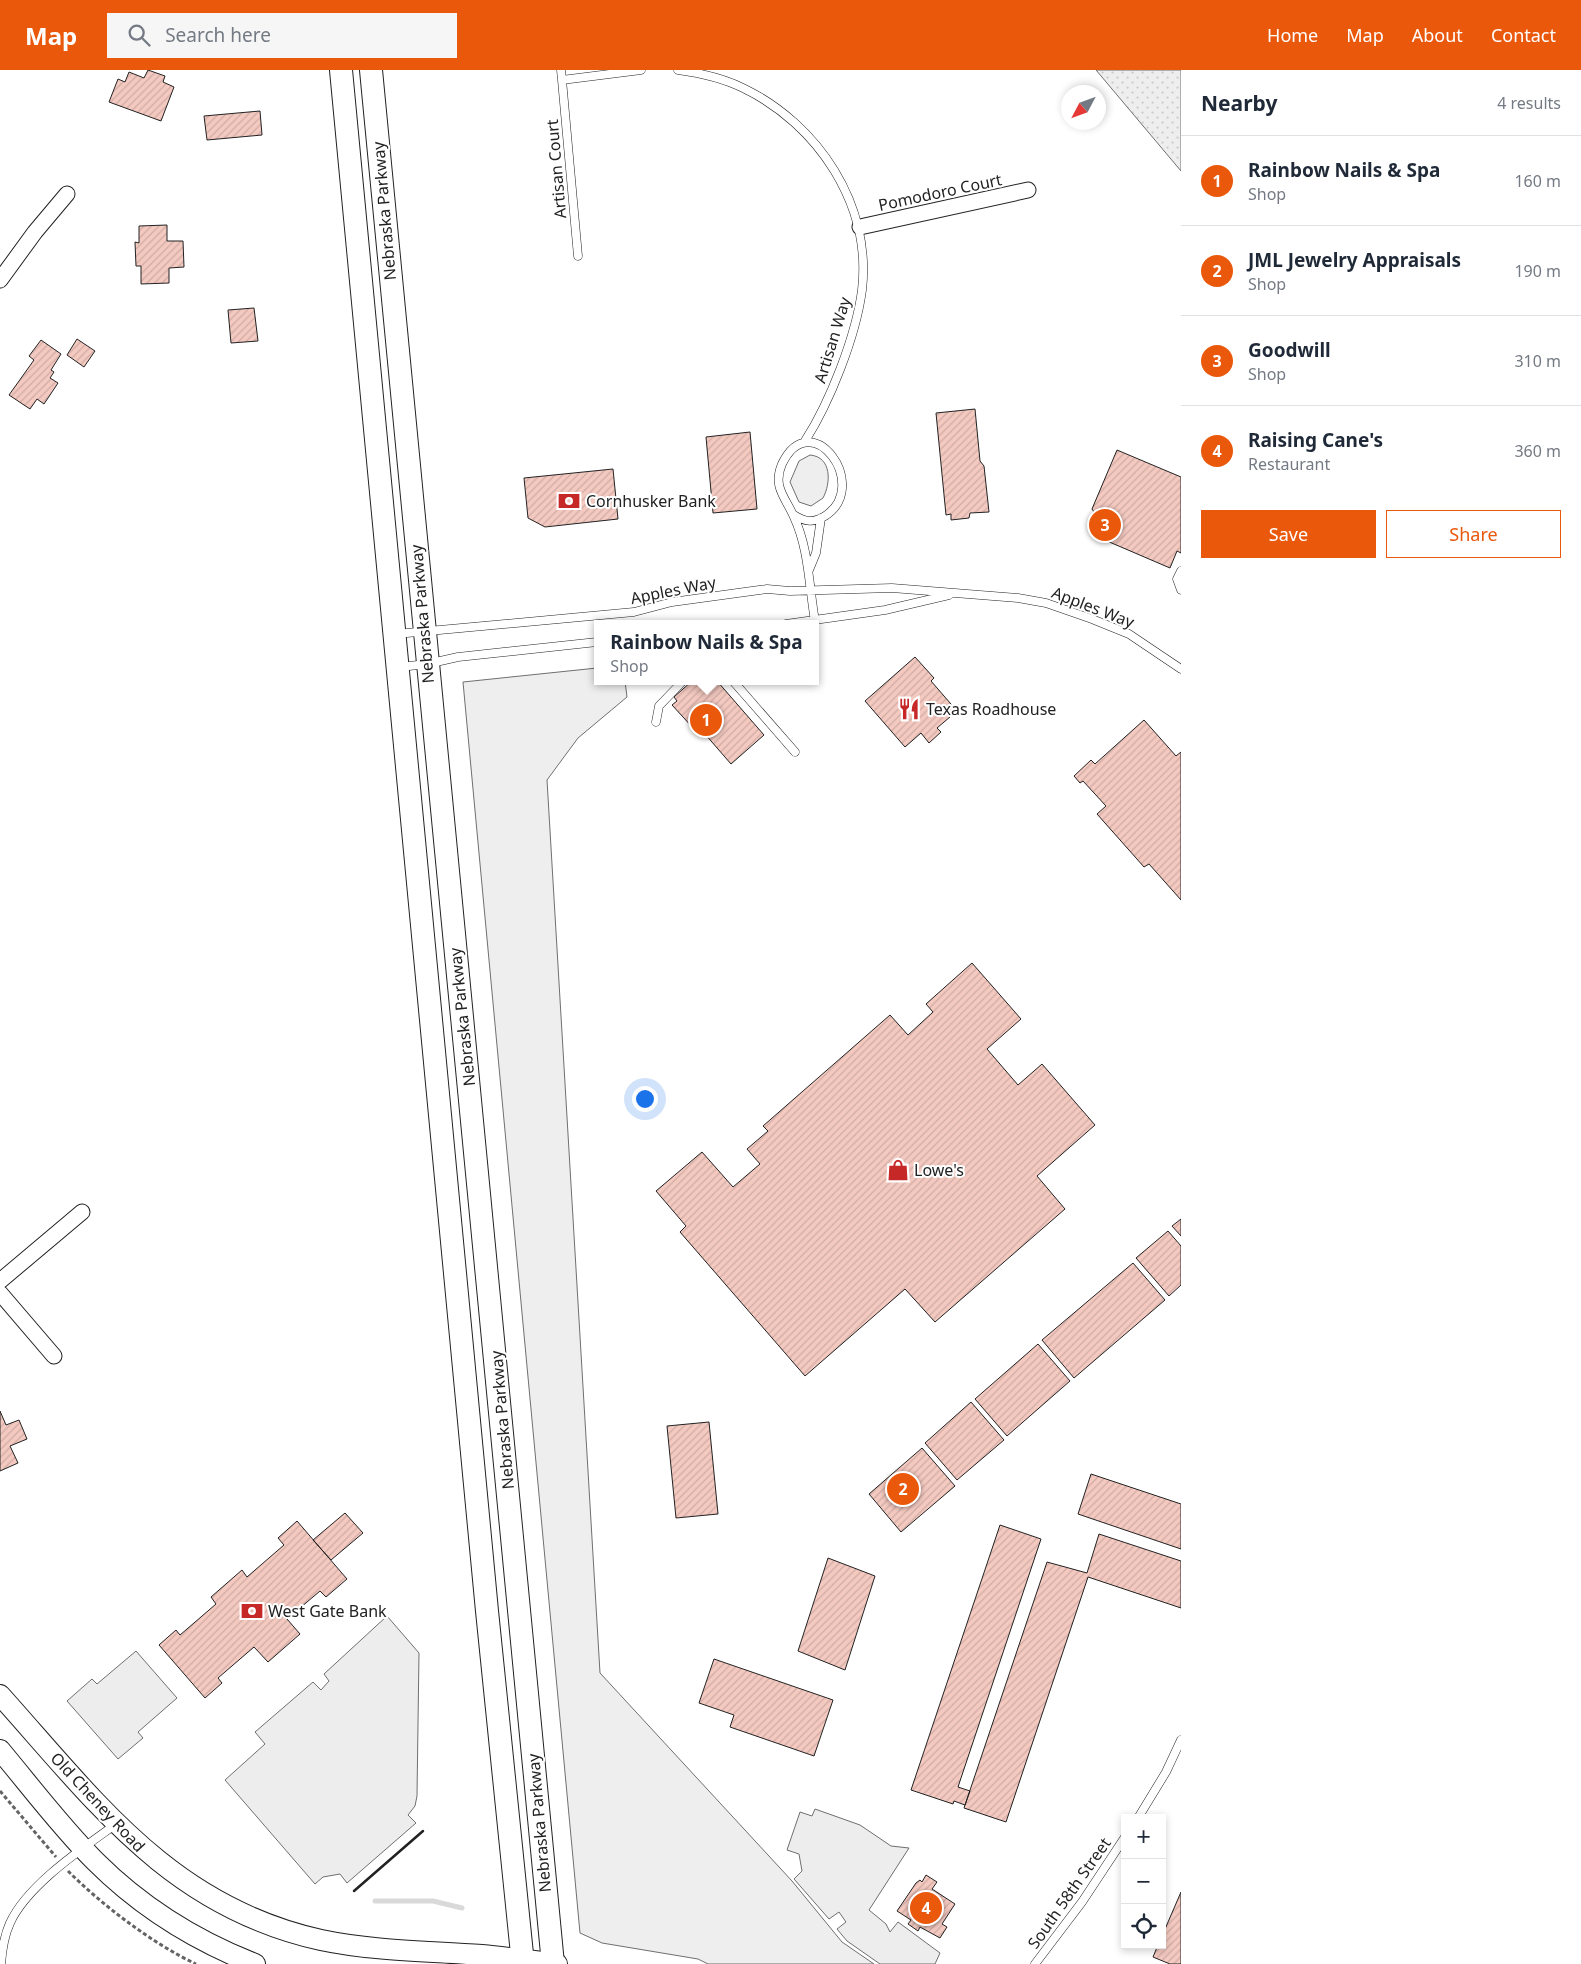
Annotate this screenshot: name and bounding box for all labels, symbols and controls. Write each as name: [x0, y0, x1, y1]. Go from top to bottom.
search box: [107, 13, 457, 58]
text: Map: [25, 19, 77, 52]
icon: search: [125, 21, 153, 49]
text: Search here: [165, 22, 271, 48]
text: Home: [1267, 23, 1318, 47]
text: Map: [1346, 23, 1384, 47]
text: About: [1412, 23, 1463, 47]
text: Contact: [1491, 23, 1556, 47]
north arrow: [1061, 85, 1106, 130]
text: Nearby: [1201, 89, 1277, 117]
text: 4 results: [1497, 92, 1561, 114]
street label: Artisan Court: [541, 118, 571, 220]
street label: Nebraska Parkway: [367, 140, 401, 281]
text: Rainbow Nails & Spa: [1248, 157, 1440, 183]
street label: Pomodoro Court: [876, 168, 1004, 216]
text: 1: [1212, 170, 1222, 192]
text: 160 m: [1514, 170, 1561, 192]
text: Shop: [1248, 183, 1286, 205]
text: JML Jewelry Appraisals: [1248, 247, 1461, 273]
text: 2: [1212, 260, 1222, 282]
text: 190 m: [1514, 260, 1561, 282]
text: Shop: [1248, 273, 1286, 295]
street label: Artisan Way: [808, 293, 856, 386]
text: Goodwill: [1248, 337, 1331, 363]
text: 3: [1212, 350, 1222, 372]
text: 310 m: [1514, 350, 1561, 372]
text: Shop: [1248, 363, 1286, 385]
text: Raising Cane's: [1248, 427, 1383, 453]
text: 4: [1212, 440, 1222, 462]
text: 360 m: [1514, 440, 1561, 462]
text: Restaurant: [1248, 453, 1330, 475]
bank icon: Cornhusker Bank: [556, 488, 582, 514]
place label: Cornhusker Bank: [586, 490, 716, 512]
pin: 3: [1089, 506, 1121, 544]
button: Save: [1201, 510, 1376, 558]
button: Share: [1386, 510, 1561, 558]
street label: Nebraska Parkway: [405, 543, 439, 684]
street label: Apples Way: [628, 571, 718, 609]
street label: Apples Way: [1049, 581, 1138, 633]
popup: [594, 620, 819, 685]
text: Rainbow Nails & Spa: [610, 629, 803, 655]
text: Shop: [610, 655, 649, 677]
restaurant icon: Texas Roadhouse: [896, 696, 922, 722]
place label: Texas Roadhouse: [926, 698, 1056, 720]
pin: 1: [690, 701, 722, 739]
street label: Nebraska Parkway: [444, 946, 480, 1087]
your location: [632, 1086, 658, 1112]
shop icon: Lowe's: [885, 1157, 911, 1183]
place label: Lowe's: [914, 1159, 964, 1181]
street label: Nebraska Parkway: [485, 1349, 519, 1490]
pin: 2: [887, 1470, 919, 1508]
bank icon: West Gate Bank: [239, 1598, 265, 1624]
place label: West Gate Bank: [268, 1600, 387, 1622]
street label: Old Cheney Road: [46, 1747, 150, 1857]
street label: Nebraska Parkway: [522, 1752, 556, 1893]
map controls: [1121, 1814, 1166, 1949]
button: +: [1121, 1814, 1166, 1859]
street label: South 58th Street: [1022, 1833, 1116, 1953]
button: −: [1121, 1859, 1166, 1904]
pin: 4: [910, 1889, 942, 1927]
button: locate: [1121, 1904, 1166, 1949]

